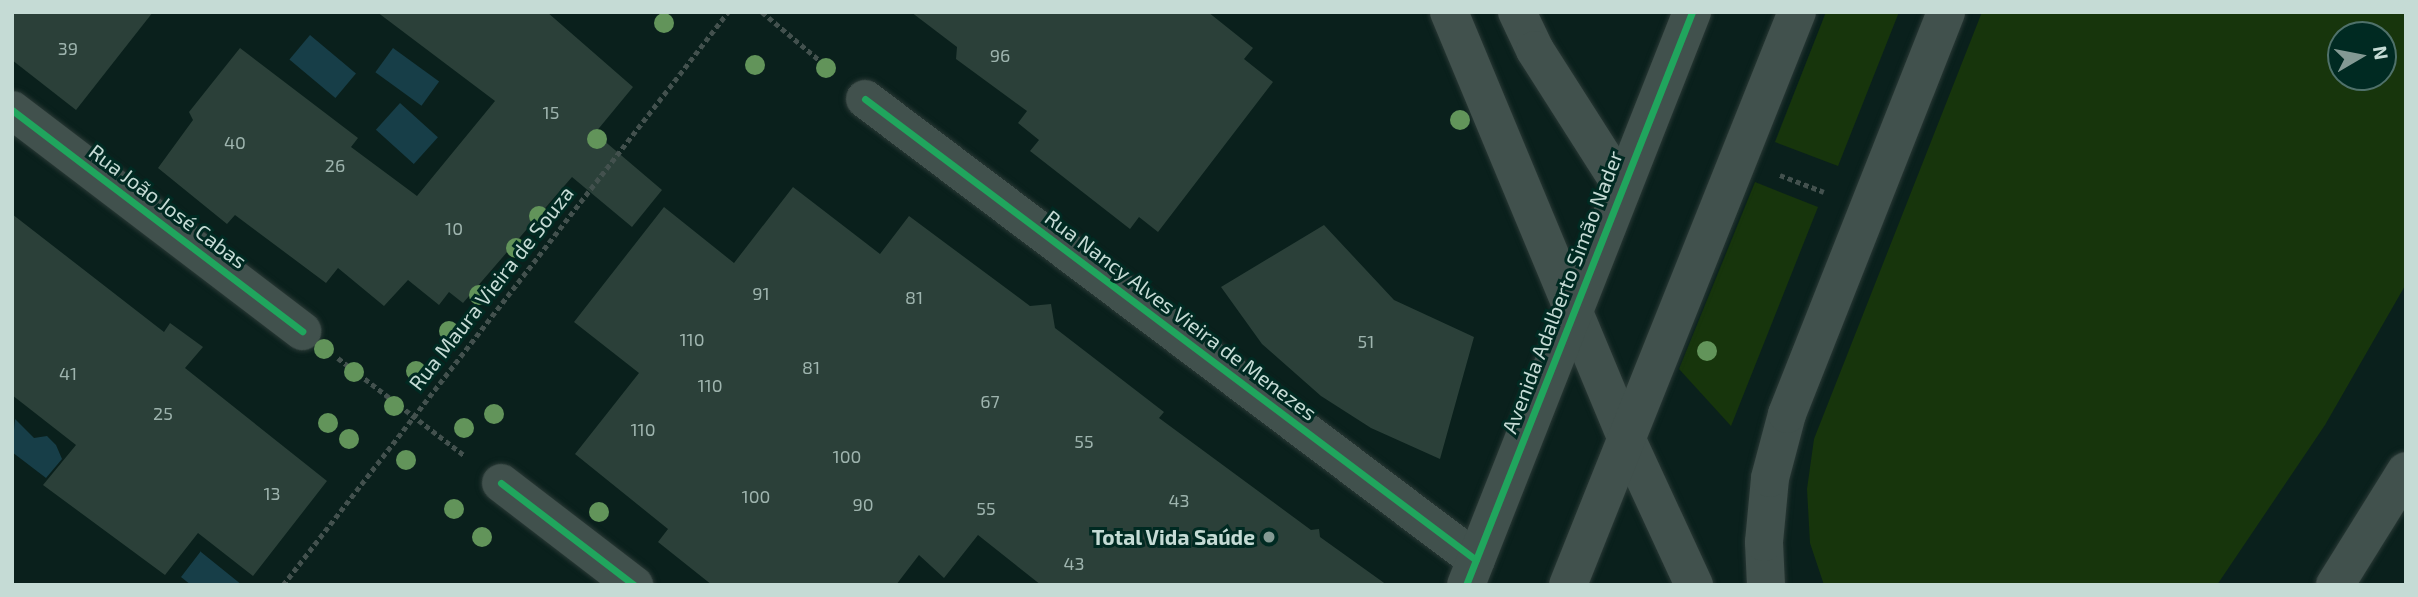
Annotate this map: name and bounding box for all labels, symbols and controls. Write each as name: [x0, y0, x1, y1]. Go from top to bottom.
north arrow: [2327, 21, 2397, 91]
house number: 39: [58, 37, 78, 59]
house number: 96: [990, 44, 1010, 66]
text: N: [2369, 44, 2394, 61]
house number: 15: [543, 101, 559, 123]
house number: 40: [224, 131, 246, 153]
street label: Rua João José Cabas: [84, 138, 252, 274]
street label: Avenida Adalberto Simão Nader: [1496, 147, 1628, 437]
house number: 26: [325, 154, 345, 176]
street label: Rua Maura Vieira de Souza: [403, 181, 579, 395]
street label: Rua Nancy Alves Vieira de Menezes: [1040, 204, 1322, 426]
house number: 10: [445, 217, 463, 239]
house number: 91: [752, 282, 770, 304]
house number: 81: [905, 286, 923, 308]
house number: 110: [679, 328, 705, 350]
house number: 51: [1358, 330, 1374, 352]
house number: 81: [802, 356, 820, 378]
house number: 41: [59, 362, 77, 384]
house number: 110: [697, 374, 723, 396]
house number: 67: [980, 390, 1000, 412]
house number: 25: [153, 402, 173, 424]
house number: 110: [630, 418, 656, 440]
house number: 55: [1074, 430, 1094, 452]
house number: 100: [833, 445, 861, 467]
house number: 13: [263, 482, 281, 504]
house number: 100: [742, 485, 770, 507]
house number: 43: [1168, 489, 1190, 511]
house number: 90: [852, 493, 874, 515]
house number: 55: [976, 497, 996, 519]
place label: Total Vida Saúde: [1091, 524, 1255, 550]
marker: Total Vida Saúde: [1261, 529, 1277, 545]
house number: 43: [1063, 552, 1085, 574]

